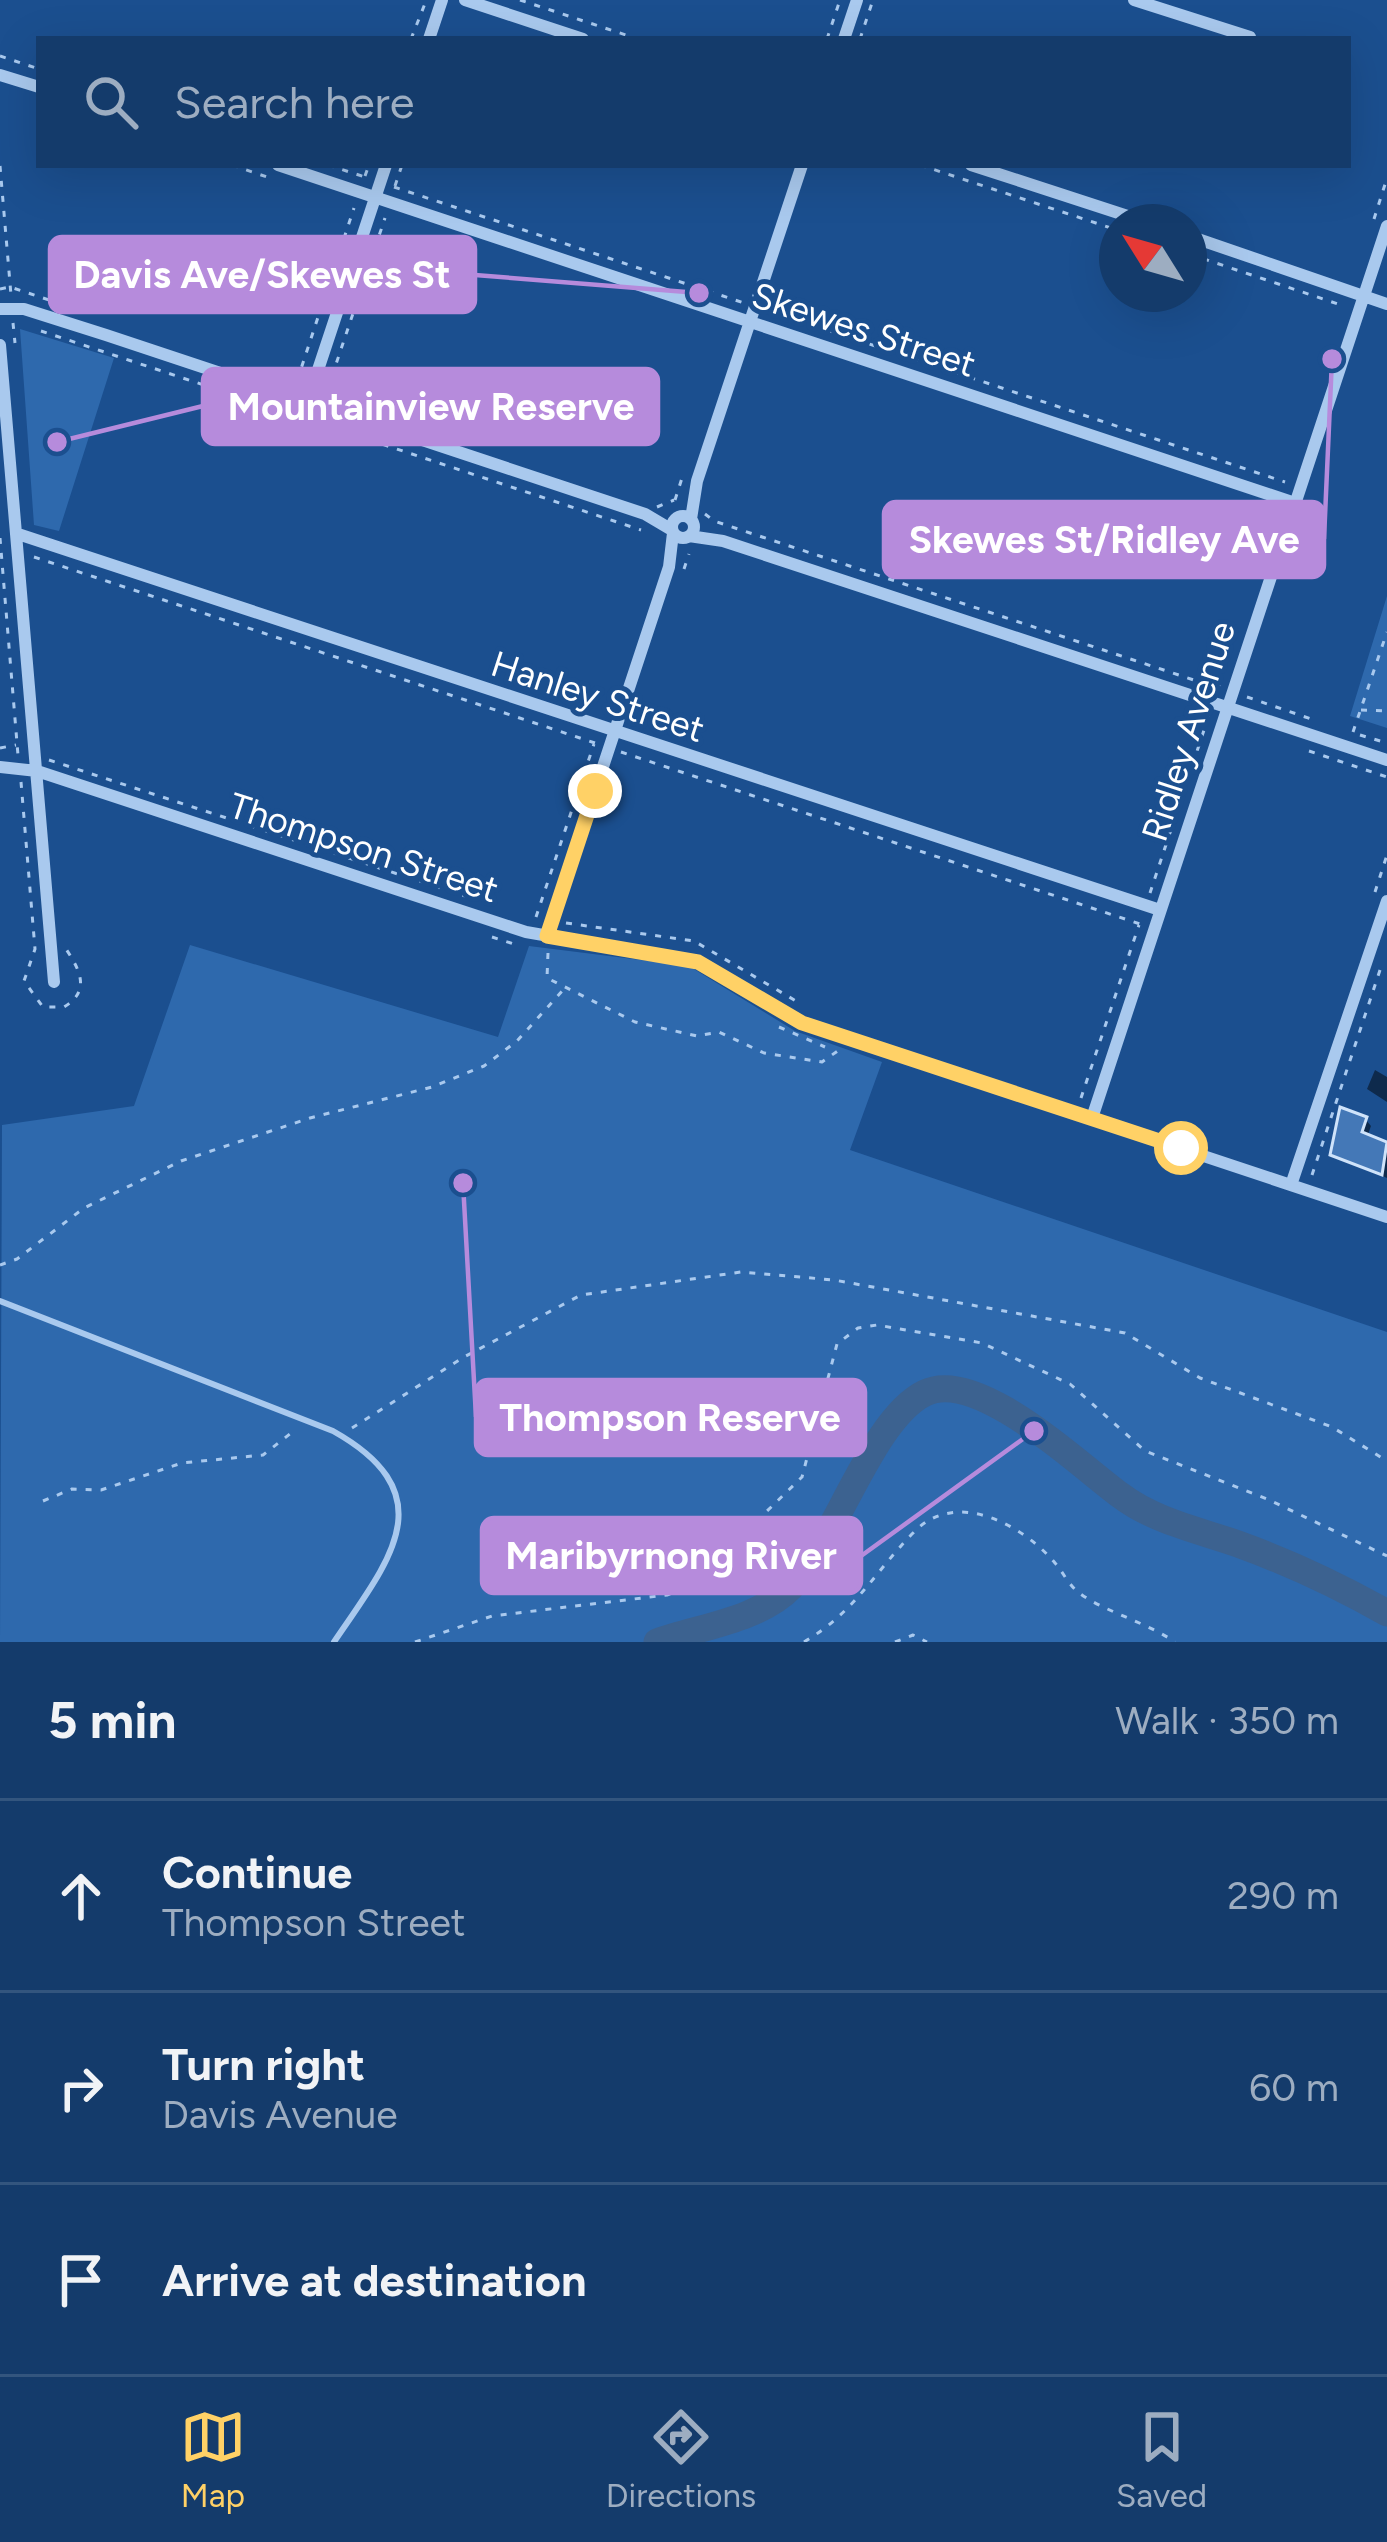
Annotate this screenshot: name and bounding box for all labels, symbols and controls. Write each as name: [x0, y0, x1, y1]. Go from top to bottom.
search box: [36, 36, 1351, 168]
icon: search: [78, 69, 144, 135]
text: Search here: [174, 75, 414, 129]
north arrow: [1099, 204, 1207, 312]
callout: Davis Ave/Skewes St: [50, 237, 475, 312]
text: Davis Ave/Skewes St: [73, 251, 451, 298]
street label: Skewes Street: [747, 273, 981, 386]
callout: Mountainview Reserve: [203, 369, 658, 444]
text: Mountainview Reserve: [228, 383, 634, 430]
callout: Skewes St/Ridley Ave: [884, 502, 1324, 577]
text: Skewes St/Ridley Ave: [908, 516, 1300, 563]
street label: Ridley Avenue: [1133, 616, 1244, 847]
street label: Hanley Street: [486, 642, 710, 751]
route end: [568, 764, 622, 818]
street label: Thompson Street: [224, 784, 504, 911]
route start: [1154, 1121, 1208, 1175]
callout: Thompson Reserve: [476, 1380, 865, 1455]
text: Thompson Reserve: [499, 1394, 841, 1441]
callout: Maribyrnong River: [482, 1518, 861, 1593]
text: Maribyrnong River: [505, 1532, 837, 1579]
text: 5 min: [48, 1690, 177, 1751]
text: Walk · 350 m: [1115, 1697, 1339, 1744]
text: Continue: [162, 1845, 352, 1899]
icon: ahead: [48, 1863, 114, 1929]
text: 290 m: [1227, 1872, 1339, 1919]
text: Thompson Street: [162, 1899, 466, 1946]
text: Turn right: [162, 2037, 365, 2091]
icon: right: [48, 2055, 114, 2121]
text: 60 m: [1249, 2064, 1339, 2111]
text: Davis Avenue: [162, 2091, 397, 2138]
icon: arrive: [48, 2247, 114, 2313]
text: Arrive at destination: [162, 2253, 586, 2307]
tab: Map: [180, 2404, 246, 2515]
tab: Directions: [606, 2404, 756, 2515]
tab: Saved: [1116, 2404, 1207, 2515]

